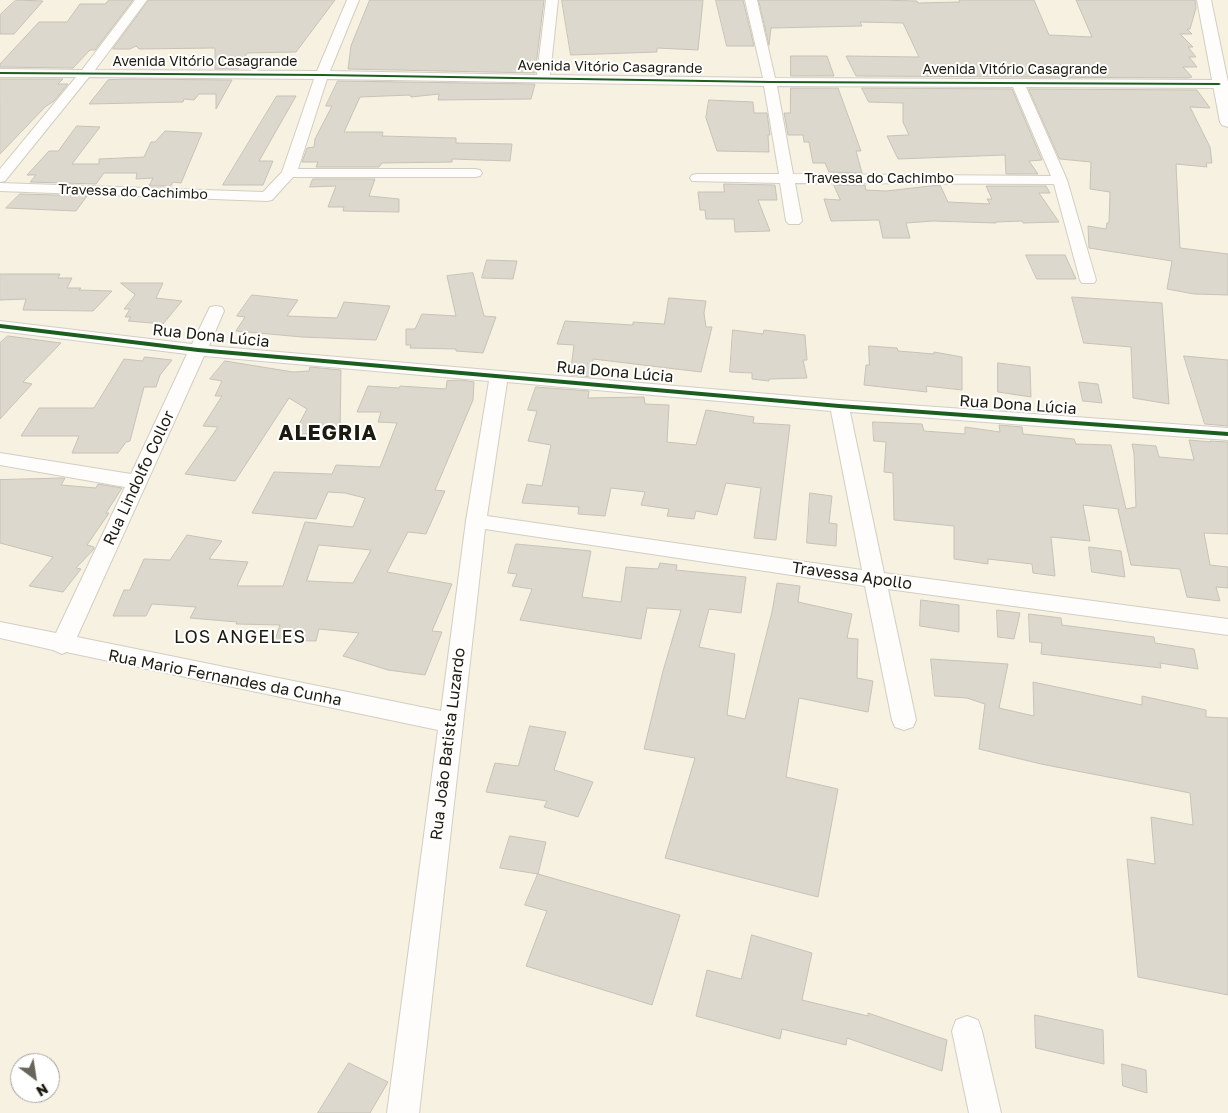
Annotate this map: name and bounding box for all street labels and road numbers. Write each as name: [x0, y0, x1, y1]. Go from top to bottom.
street label: Avenida Vitório Casagrande: [113, 54, 297, 70]
street label: Avenida Vitório Casagrande: [517, 57, 703, 77]
street label: Avenida Vitório Casagrande: [923, 62, 1107, 78]
street label: Travessa do Cachimbo: [804, 171, 954, 187]
street label: Travessa do Cachimbo: [58, 181, 208, 203]
street label: Rua Dona Lúcia: [152, 320, 270, 352]
street label: Rua Dona Lúcia: [556, 357, 674, 387]
street label: Rua Dona Lúcia: [959, 391, 1077, 419]
street label: Rua Lindolfo Collor: [99, 408, 179, 548]
street label: Travessa Apollo: [791, 558, 913, 594]
street label: Rua Mario Fernandes da Cunha: [107, 646, 343, 710]
street label: Rua João Batista Luzardo: [427, 647, 469, 841]

